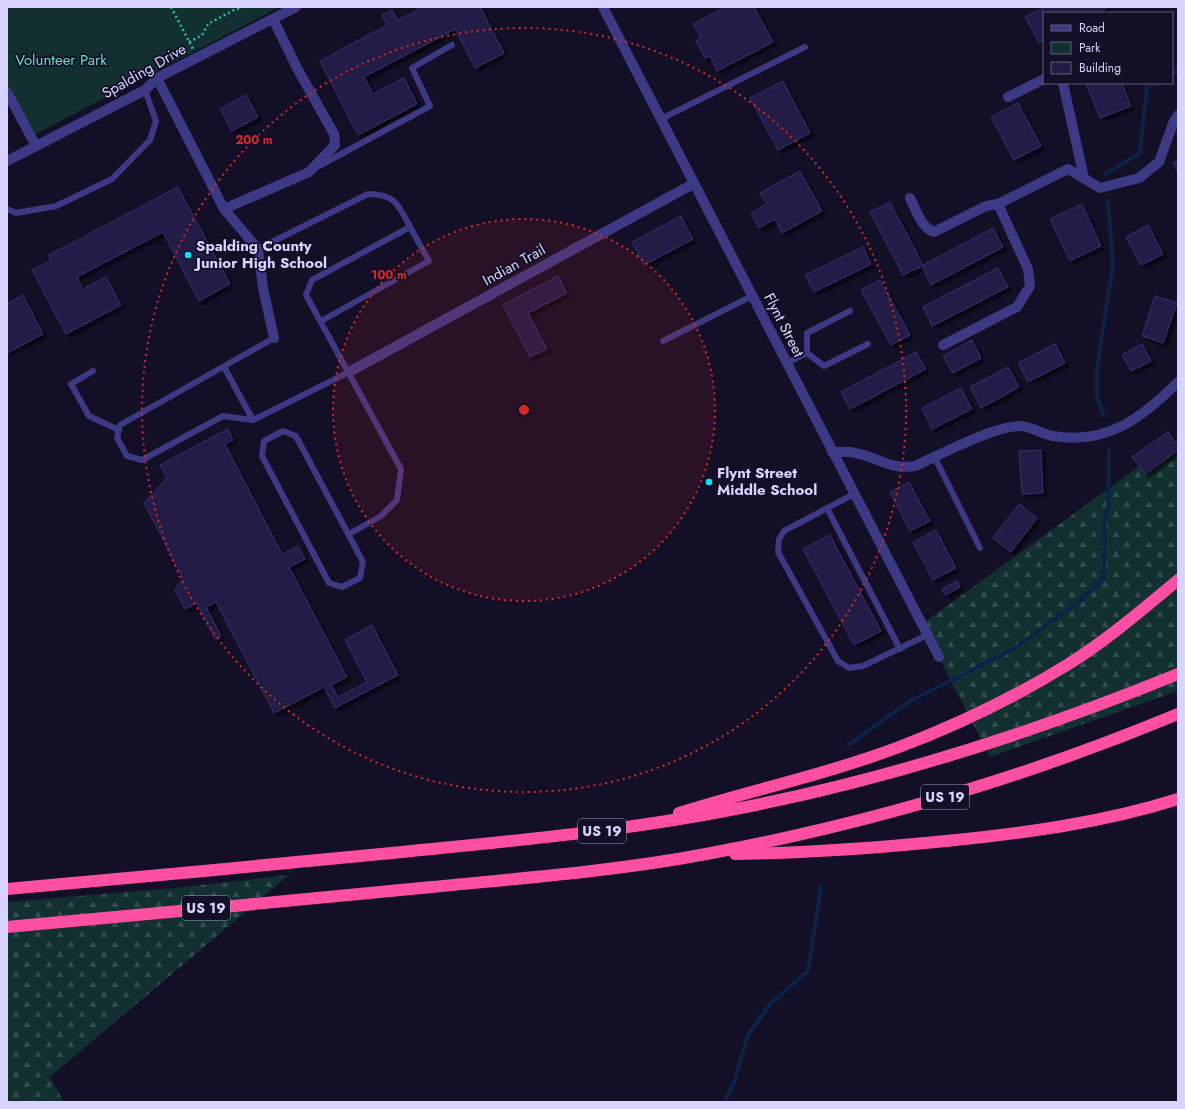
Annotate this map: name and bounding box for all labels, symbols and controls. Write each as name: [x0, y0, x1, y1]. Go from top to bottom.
legend: [1043, 12, 1173, 84]
text: Road: [1079, 19, 1105, 37]
street label: Spalding Drive: [98, 38, 191, 104]
text: Park: [1079, 39, 1101, 57]
park label: Volunteer Park: [15, 49, 107, 71]
text: Building: [1079, 59, 1121, 77]
text: 200 m: [235, 131, 273, 149]
place label: Spalding County Junior High School: [193, 235, 327, 274]
street label: Indian Trail: [478, 239, 550, 291]
marker: Spalding County Junior High School: [183, 250, 193, 260]
text: 100 m: [371, 266, 407, 284]
street label: Flynt Street: [758, 289, 810, 361]
centre of rings: [517, 403, 531, 417]
place label: Flynt Street Middle School: [717, 462, 817, 501]
marker: Flynt Street Middle School: [704, 477, 714, 487]
road number: US 19: [921, 785, 969, 809]
road number: US 19: [578, 819, 626, 843]
road number: US 19: [182, 896, 230, 920]

